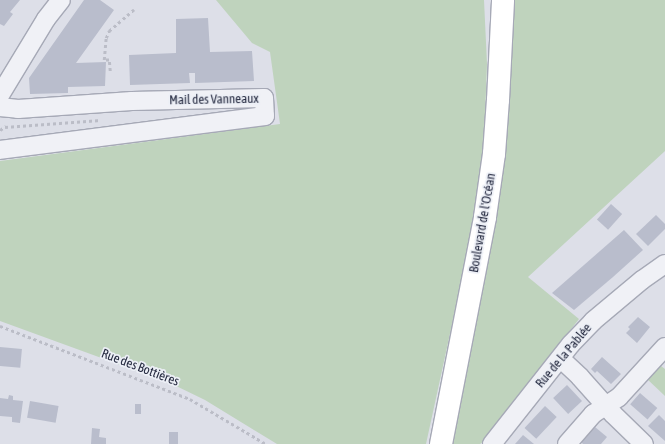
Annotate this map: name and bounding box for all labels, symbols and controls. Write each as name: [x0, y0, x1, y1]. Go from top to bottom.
street label: Mail des Vanneaux: [169, 91, 259, 109]
street label: Boulevard de l'Océan: [467, 172, 499, 274]
street label: Rue de la Pablée: [533, 321, 595, 391]
street label: Rue des Bottières: [99, 346, 181, 390]

